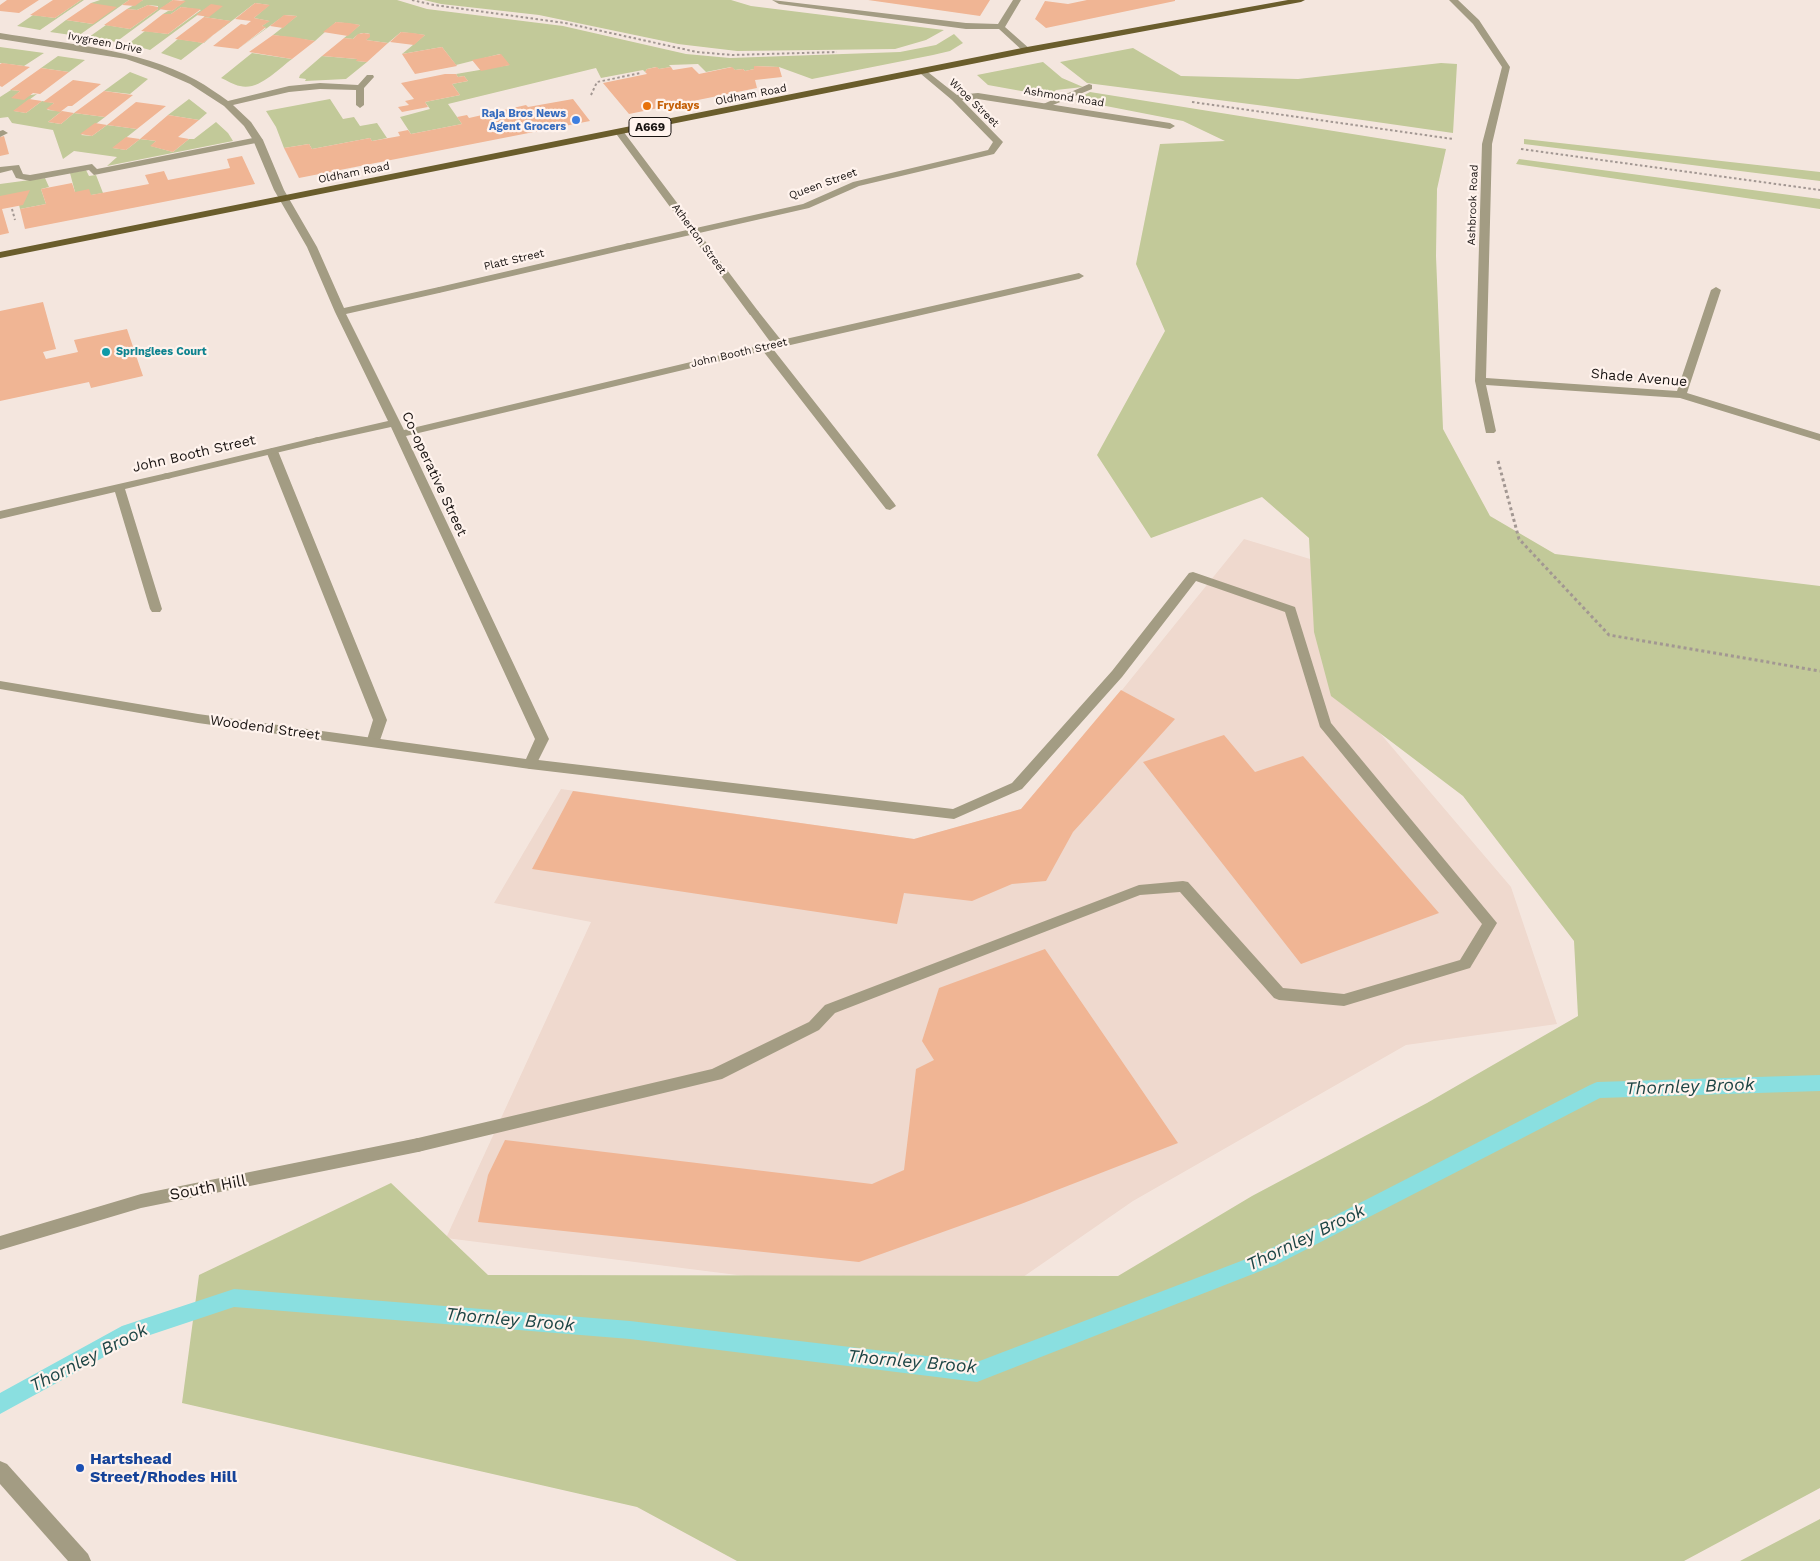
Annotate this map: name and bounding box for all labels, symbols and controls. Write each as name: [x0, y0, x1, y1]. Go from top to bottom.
street label: Ivygreen Drive: [67, 29, 143, 57]
street label: Wroe Street: [946, 76, 1002, 130]
street label: Oldham Road: [714, 82, 788, 108]
street label: Ashmond Road: [1023, 84, 1105, 110]
place label: Frydays: [657, 99, 699, 113]
marker: Frydays: [641, 100, 653, 112]
place label: Raja Bros News Agent Grocers: [482, 107, 566, 133]
marker: Raja Bros News Agent Grocers: [570, 114, 582, 126]
road number: A669: [629, 118, 671, 136]
street label: Oldham Road: [317, 160, 391, 186]
street label: Ashbrook Road: [1465, 164, 1481, 246]
street label: Queen Street: [787, 166, 859, 202]
street label: Atherton Street: [669, 201, 729, 277]
street label: Platt Street: [483, 247, 545, 273]
street label: John Booth Street: [689, 335, 789, 371]
place label: Springlees Court: [116, 345, 207, 359]
marker: Springlees Court: [100, 346, 112, 358]
street label: Shade Avenue: [1590, 365, 1688, 391]
street label: Co-operative Street: [398, 409, 470, 539]
street label: John Booth Street: [131, 432, 257, 476]
street label: Woodend Street: [209, 712, 321, 744]
water label: Thornley Brook: [1625, 1074, 1755, 1100]
street label: South Hill: [168, 1171, 248, 1205]
water label: Thornley Brook: [1243, 1200, 1369, 1276]
water label: Thornley Brook: [445, 1304, 575, 1336]
water label: Thornley Brook: [26, 1319, 152, 1397]
water label: Thornley Brook: [847, 1346, 977, 1378]
place label: Hartshead Street/Rhodes Hill: [90, 1449, 237, 1487]
marker: Hartshead Street/Rhodes Hill: [74, 1462, 86, 1474]

